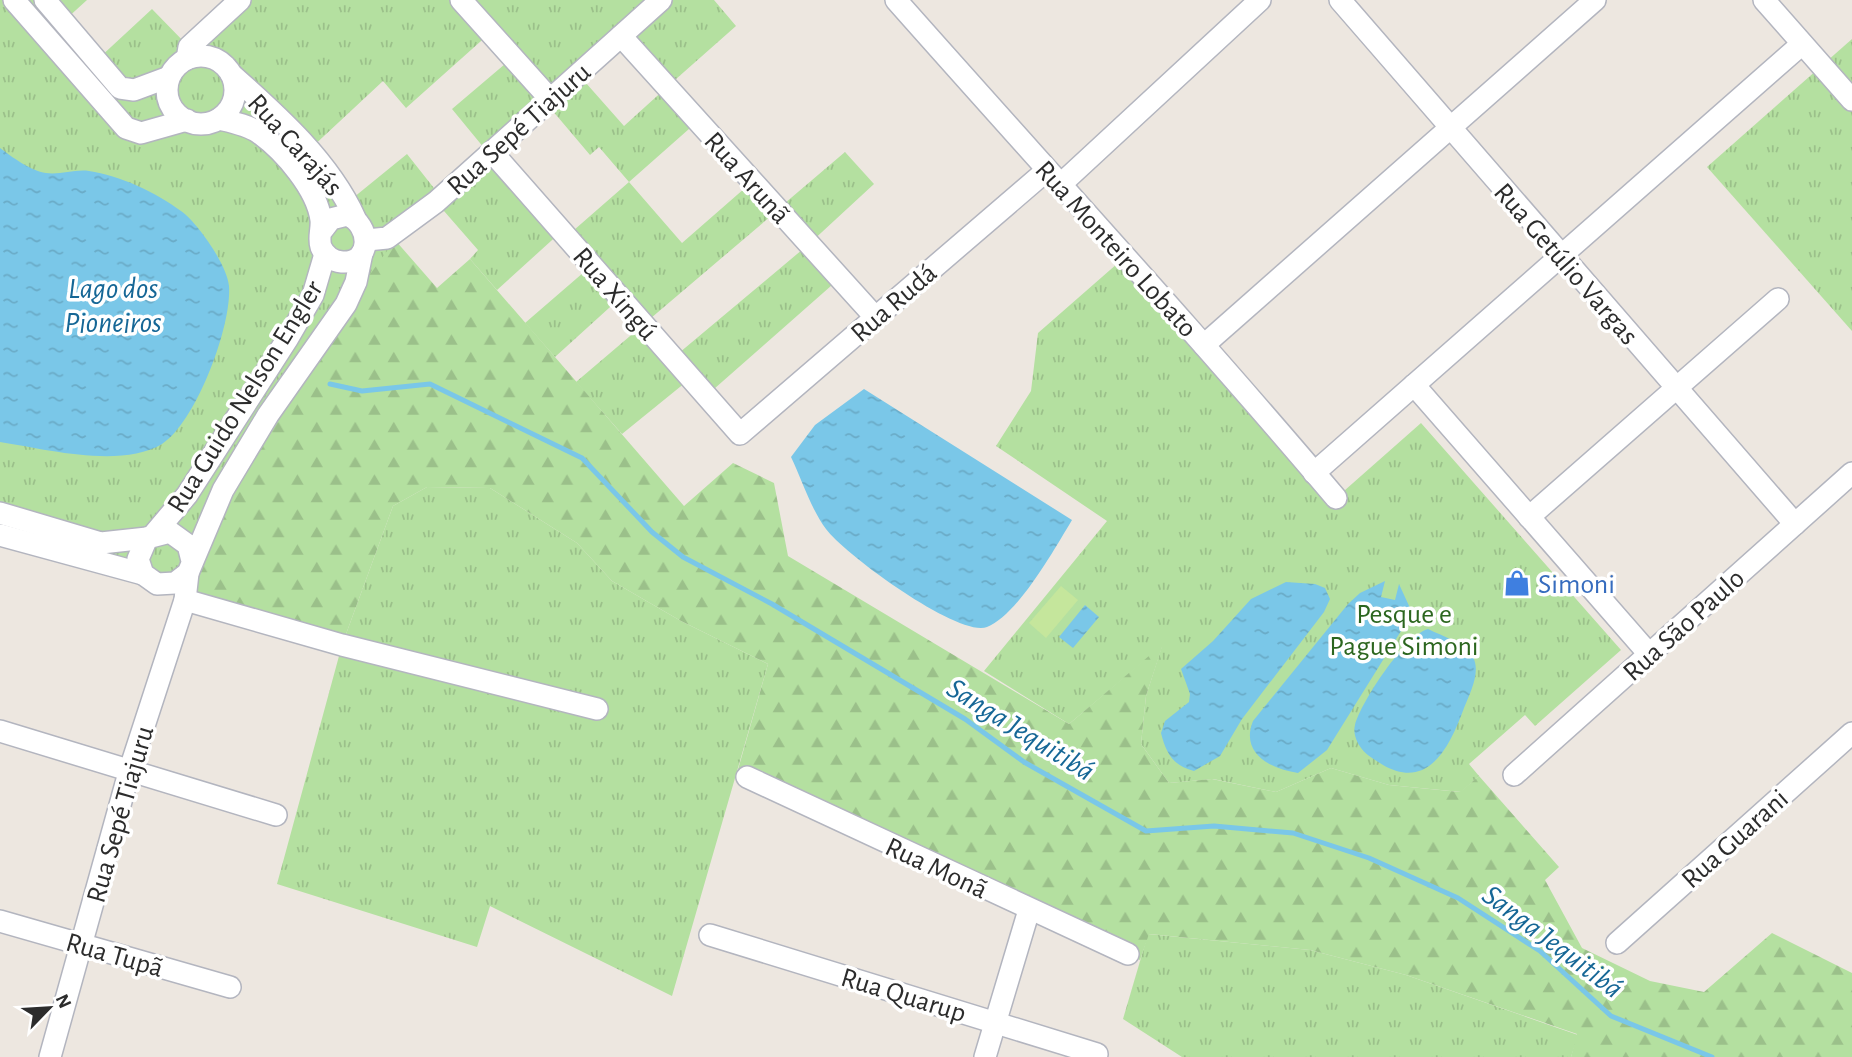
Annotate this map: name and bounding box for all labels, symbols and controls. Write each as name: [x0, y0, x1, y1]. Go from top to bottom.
street label: Rua Sepé Tiajuru: [442, 58, 596, 201]
street label: Rua Carajás: [242, 89, 347, 202]
street label: Rua Arunã: [698, 127, 795, 230]
street label: Rua Monteiro Lobato: [1029, 156, 1202, 343]
street label: Rua Getúlio Vargas: [1488, 178, 1643, 350]
street label: Rua Xingú: [567, 243, 662, 346]
street label: Rua Rudá: [846, 259, 943, 348]
water label: Lago dos Pioneiros: [64, 274, 162, 338]
street label: Rua Guido Nelson Engler: [163, 276, 329, 518]
street label: Rua São Paulo: [1618, 564, 1750, 687]
shop icon: Simoni: [1502, 568, 1532, 598]
place label: Simoni: [1538, 571, 1615, 599]
park label: Pesque e Pague Simoni: [1329, 601, 1479, 661]
water label: Sanga Jequitibá: [942, 673, 1099, 787]
street label: Rua Sepé Tiajuru: [82, 723, 160, 906]
street label: Rua Guarani: [1677, 785, 1794, 894]
street label: Rua Monã: [881, 833, 992, 905]
water label: Sanga Jequitibá: [1477, 879, 1628, 1004]
street label: Rua Tupã: [63, 929, 166, 983]
street label: Rua Quarup: [838, 964, 969, 1028]
north arrow: [14, 973, 84, 1043]
text: N: [52, 991, 74, 1011]

